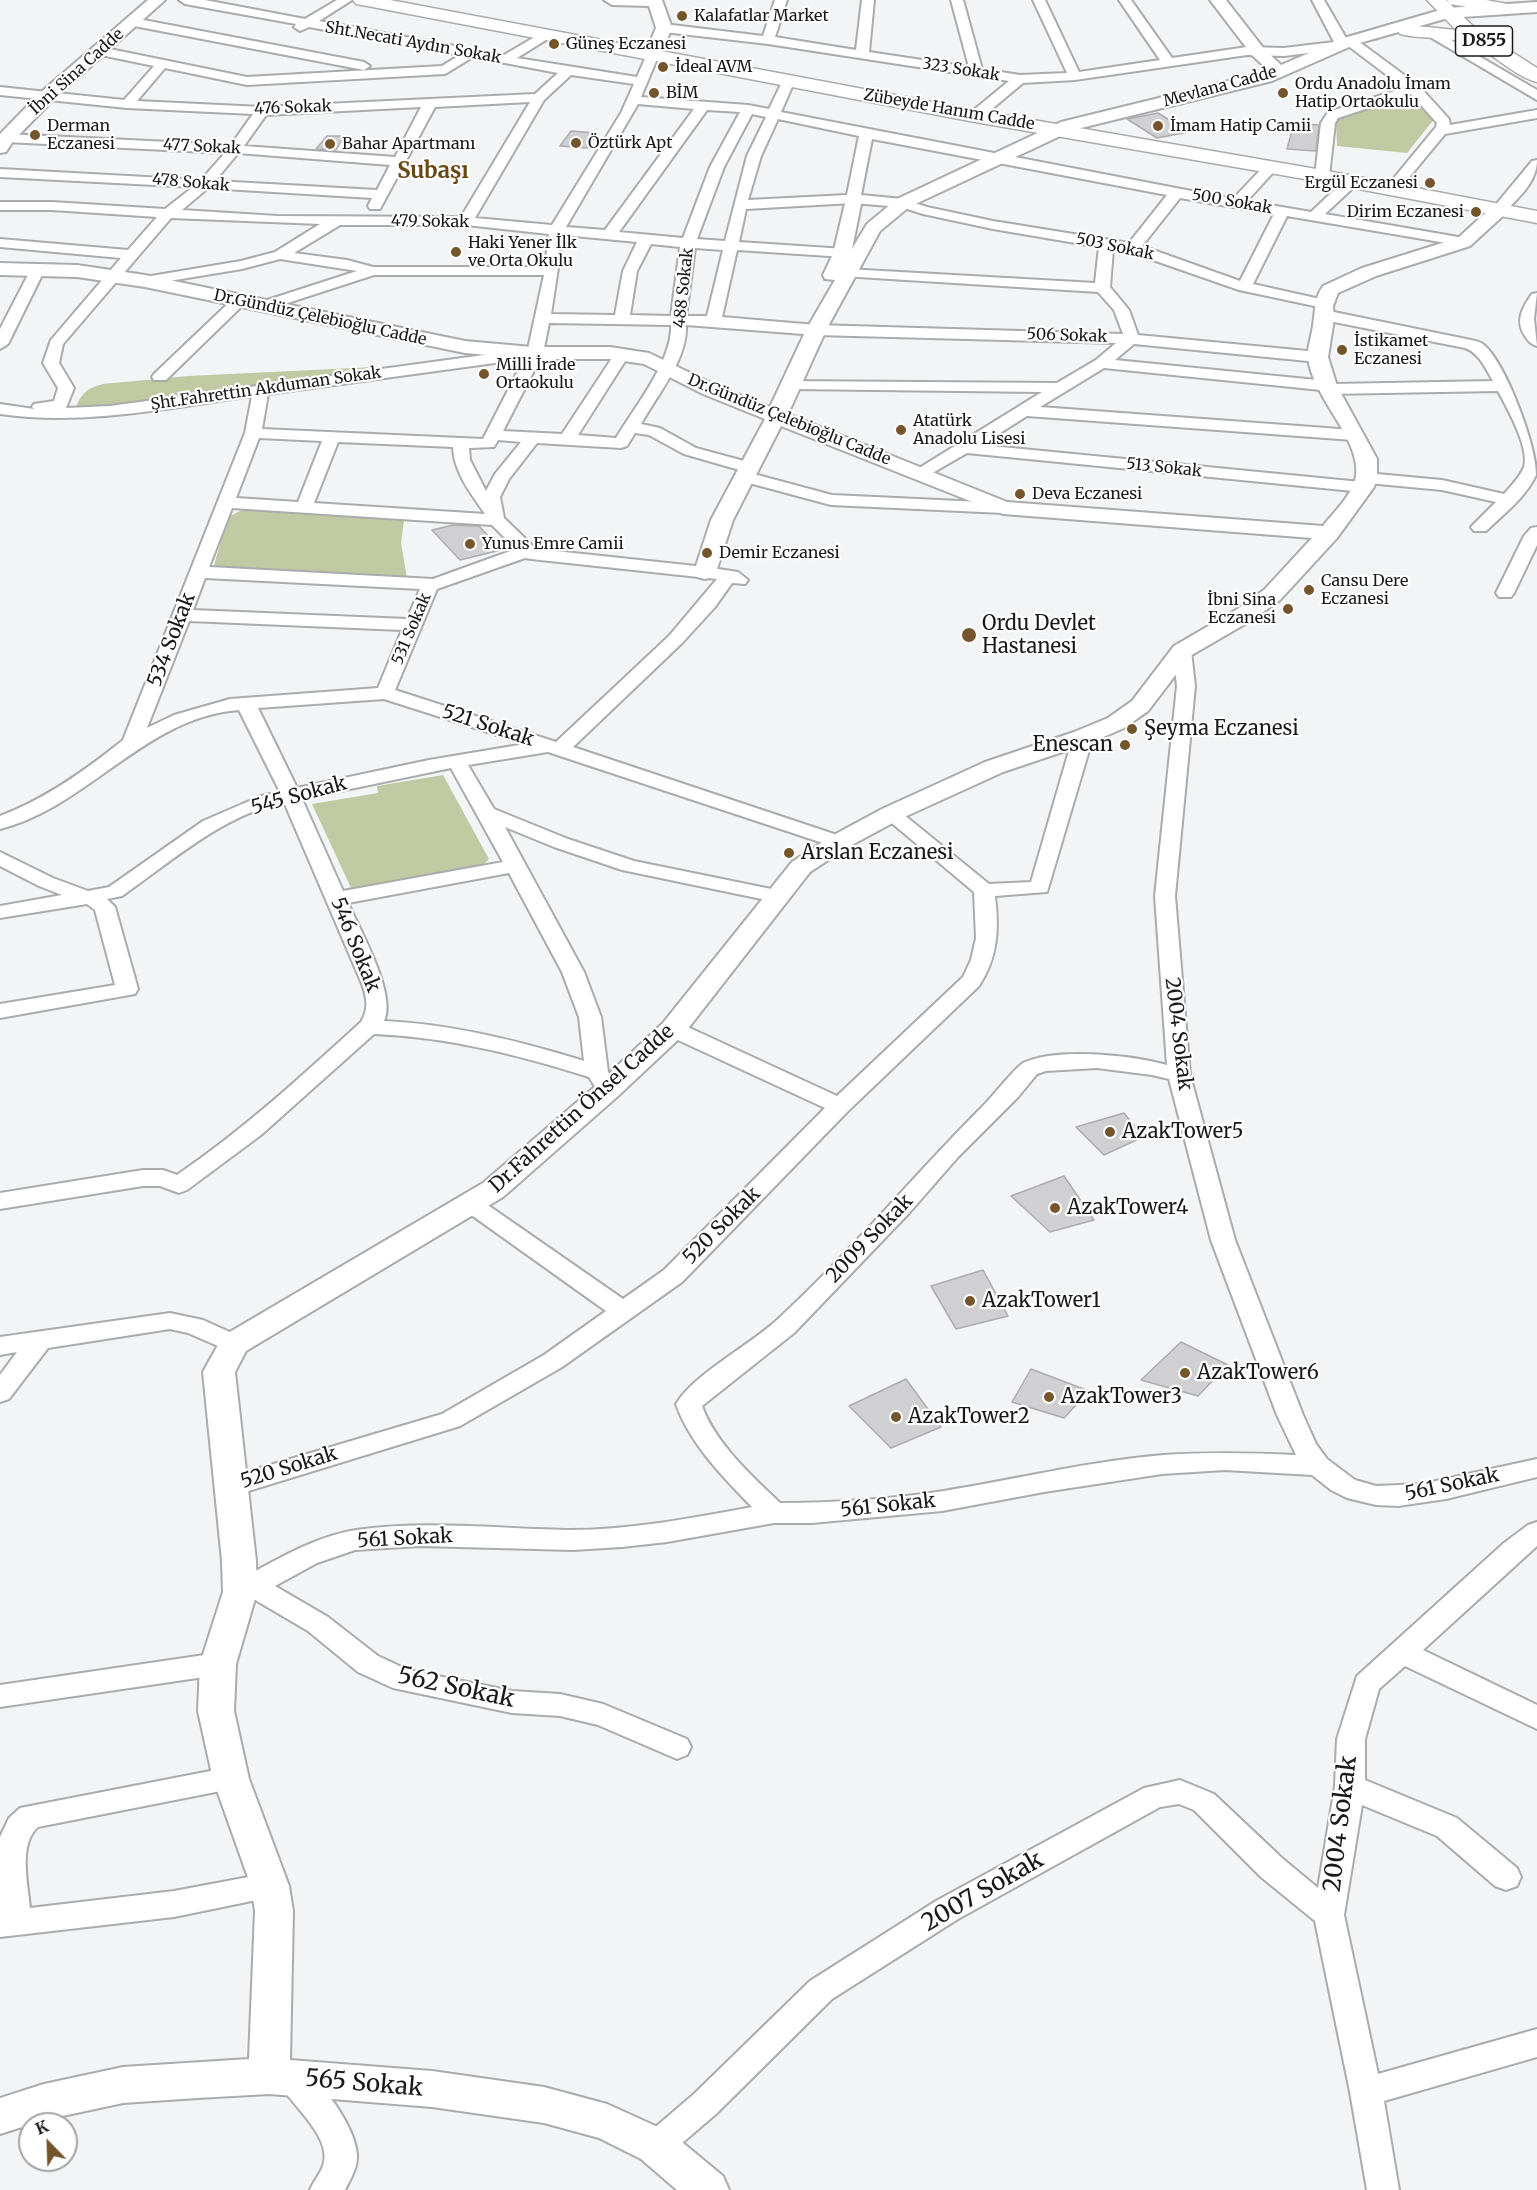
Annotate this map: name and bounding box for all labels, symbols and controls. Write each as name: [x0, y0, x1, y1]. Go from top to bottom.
place label: Kalafatlar Market: [694, 6, 829, 26]
marker: Kalafatlar Market: [675, 9, 689, 23]
street label: Sht.Necati Aydın Sokak: [323, 18, 503, 68]
street label: İbni Sina Cadde: [26, 25, 128, 119]
road number: D855: [1456, 26, 1512, 56]
place label: Güneş Eczanesi: [566, 34, 686, 54]
marker: Güneş Eczanesi: [547, 37, 561, 51]
street label: 323 Sokak: [921, 54, 1001, 86]
place label: İdeal AVM: [675, 57, 752, 77]
marker: İdeal AVM: [656, 60, 670, 74]
street label: Mevlana Cadde: [1161, 63, 1279, 111]
place label: Ordu Anadolu İmam Hatip Ortaokulu: [1295, 74, 1451, 112]
place label: BİM: [666, 83, 698, 103]
marker: BİM: [647, 86, 661, 100]
street label: Zübeyde Hanım Cadde: [862, 86, 1036, 134]
marker: Ordu Anadolu İmam Hatip Ortaokulu: [1276, 86, 1290, 100]
street label: 476 Sokak: [254, 97, 332, 119]
place label: Derman Eczanesi: [47, 116, 115, 154]
place label: İmam Hatip Camii: [1170, 116, 1311, 136]
marker: İmam Hatip Camii: [1151, 119, 1165, 133]
marker: Derman Eczanesi: [28, 128, 42, 142]
place label: Öztürk Apt: [588, 133, 672, 153]
place label: Bahar Apartmanı: [342, 134, 475, 154]
street label: 477 Sokak: [163, 135, 241, 159]
marker: Öztürk Apt: [569, 136, 583, 150]
marker: Bahar Apartmanı: [323, 137, 337, 151]
district label: Subaşı: [397, 159, 469, 185]
street label: 478 Sokak: [151, 170, 231, 196]
place label: Ergül Eczanesi: [1305, 173, 1418, 193]
marker: Ergül Eczanesi: [1423, 176, 1437, 190]
street label: 500 Sokak: [1190, 185, 1274, 219]
place label: Dirim Eczanesi: [1347, 202, 1464, 222]
marker: Dirim Eczanesi: [1469, 205, 1483, 219]
street label: 479 Sokak: [391, 212, 469, 232]
street label: 503 Sokak: [1074, 229, 1156, 265]
place label: Haki Yener İlk ve Orta Okulu: [468, 233, 577, 271]
marker: Haki Yener İlk ve Orta Okulu: [449, 245, 463, 259]
street label: 488 Sokak: [670, 247, 698, 329]
street label: Dr.Gündüz Çelebioğlu Cadde: [212, 286, 428, 350]
street label: 506 Sokak: [1026, 325, 1108, 347]
place label: İstikamet Eczanesi: [1354, 331, 1428, 369]
marker: İstikamet Eczanesi: [1335, 343, 1349, 357]
place label: Milli İrade Ortaokulu: [496, 355, 575, 393]
street label: Şht.Fahrettin Akduman Sokak: [150, 363, 382, 415]
marker: Milli İrade Ortaokulu: [477, 367, 491, 381]
street label: Dr.Gündüz Çelebioğlu Cadde: [685, 370, 893, 470]
place label: Atatürk Anadolu Lisesi: [913, 411, 1025, 449]
marker: Atatürk Anadolu Lisesi: [894, 423, 908, 437]
street label: 513 Sokak: [1125, 454, 1203, 482]
place label: Deva Eczanesi: [1032, 484, 1142, 504]
marker: Deva Eczanesi: [1013, 487, 1027, 501]
place label: Yunus Emre Camii: [482, 534, 624, 554]
marker: Yunus Emre Camii: [463, 537, 477, 551]
place label: Demir Eczanesi: [719, 543, 840, 563]
marker: Demir Eczanesi: [700, 546, 714, 560]
place label: Cansu Dere Eczanesi: [1321, 571, 1408, 609]
marker: Cansu Dere Eczanesi: [1302, 583, 1316, 597]
street label: 534 Sokak: [143, 590, 201, 690]
street label: 531 Sokak: [388, 590, 436, 668]
place label: İbni Sina Eczanesi: [1207, 590, 1276, 628]
marker: İbni Sina Eczanesi: [1281, 602, 1295, 616]
place label: Ordu Devlet Hastanesi: [982, 612, 1096, 659]
marker: Ordu Devlet Hastanesi: [960, 626, 978, 644]
street label: 521 Sokak: [439, 700, 537, 752]
place label: Şeyma Eczanesi: [1144, 717, 1299, 741]
marker: Şeyma Eczanesi: [1125, 722, 1139, 736]
place label: Enescan: [1033, 733, 1113, 757]
marker: Enescan: [1118, 738, 1132, 752]
street label: 545 Sokak: [249, 772, 349, 820]
place label: Arslan Eczanesi: [801, 841, 953, 865]
marker: Arslan Eczanesi: [782, 846, 796, 860]
street label: 546 Sokak: [325, 894, 385, 996]
street label: 2004 Sokak: [1159, 976, 1197, 1092]
street label: Dr.Fahrettin Önsel Cadde: [485, 1020, 679, 1198]
place label: AzakTower5: [1122, 1120, 1243, 1144]
marker: AzakTower5: [1103, 1125, 1117, 1139]
street label: 520 Sokak: [678, 1182, 766, 1270]
street label: 2009 Sokak: [822, 1190, 918, 1288]
place label: AzakTower4: [1067, 1196, 1188, 1220]
marker: AzakTower4: [1048, 1201, 1062, 1215]
place label: AzakTower1: [982, 1289, 1101, 1313]
marker: AzakTower1: [963, 1294, 977, 1308]
place label: AzakTower6: [1197, 1361, 1319, 1385]
marker: AzakTower6: [1178, 1366, 1192, 1380]
place label: AzakTower3: [1061, 1385, 1182, 1409]
marker: AzakTower3: [1042, 1390, 1056, 1404]
place label: AzakTower2: [908, 1405, 1030, 1429]
marker: AzakTower2: [889, 1410, 903, 1424]
street label: 520 Sokak: [238, 1442, 340, 1494]
street label: 561 Sokak: [1403, 1463, 1501, 1507]
street label: 561 Sokak: [839, 1489, 937, 1523]
street label: 561 Sokak: [357, 1525, 453, 1553]
street label: 562 Sokak: [395, 1662, 517, 1714]
street label: 2004 Sokak: [1318, 1754, 1364, 1894]
street label: 2007 Sokak: [917, 1846, 1049, 1938]
street label: 565 Sokak: [304, 2064, 424, 2104]
north arrow: [18, 2112, 78, 2172]
text: K: [32, 2116, 51, 2139]

